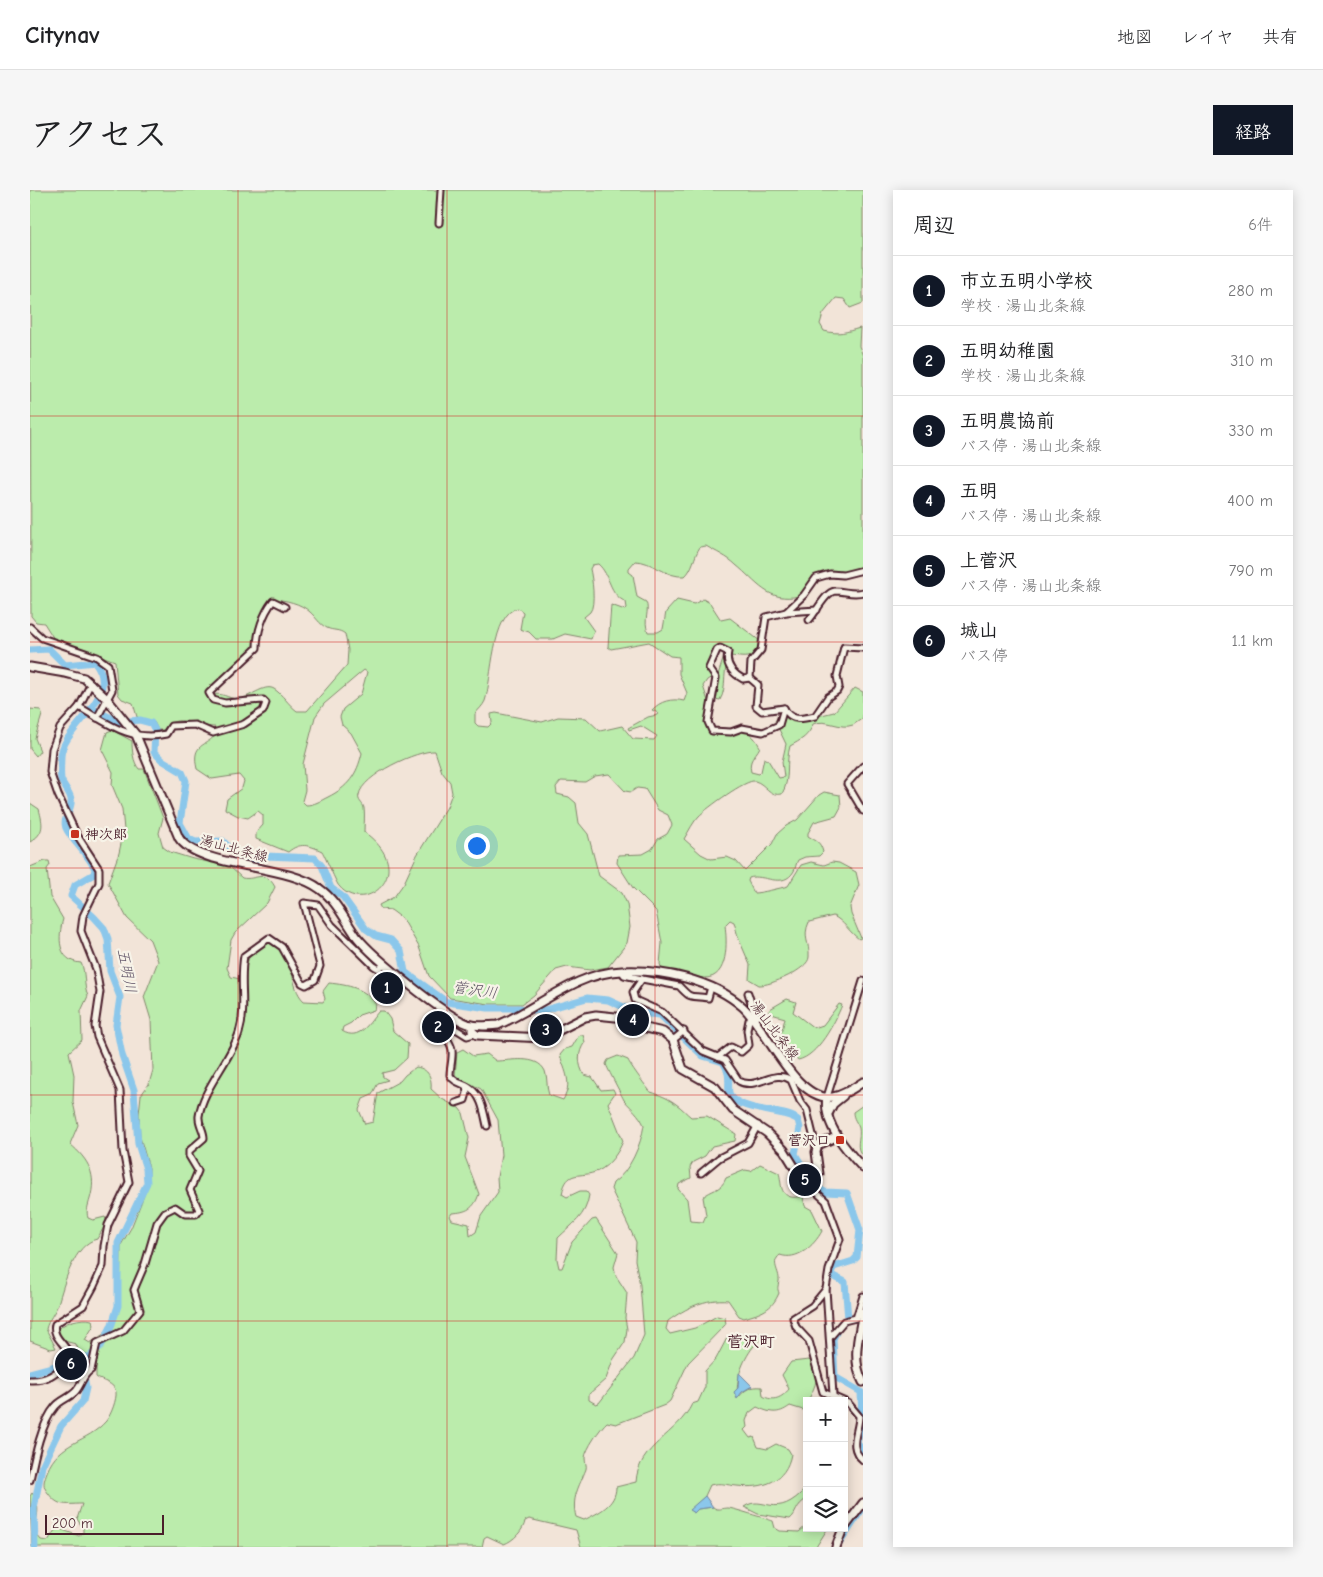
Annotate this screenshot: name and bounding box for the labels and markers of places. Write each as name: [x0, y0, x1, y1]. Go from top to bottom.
place label: 神次郎: [85, 826, 127, 843]
marker: 神次郎: [69, 828, 81, 840]
pin: 1: [371, 969, 403, 1007]
pin: 4: [617, 1001, 649, 1039]
pin: 2: [422, 1008, 454, 1046]
pin: 3: [530, 1011, 562, 1049]
place label: 菅沢口: [788, 1132, 830, 1149]
marker: 菅沢口: [834, 1134, 846, 1146]
pin: 5: [789, 1161, 821, 1199]
pin: 6: [55, 1345, 87, 1383]

